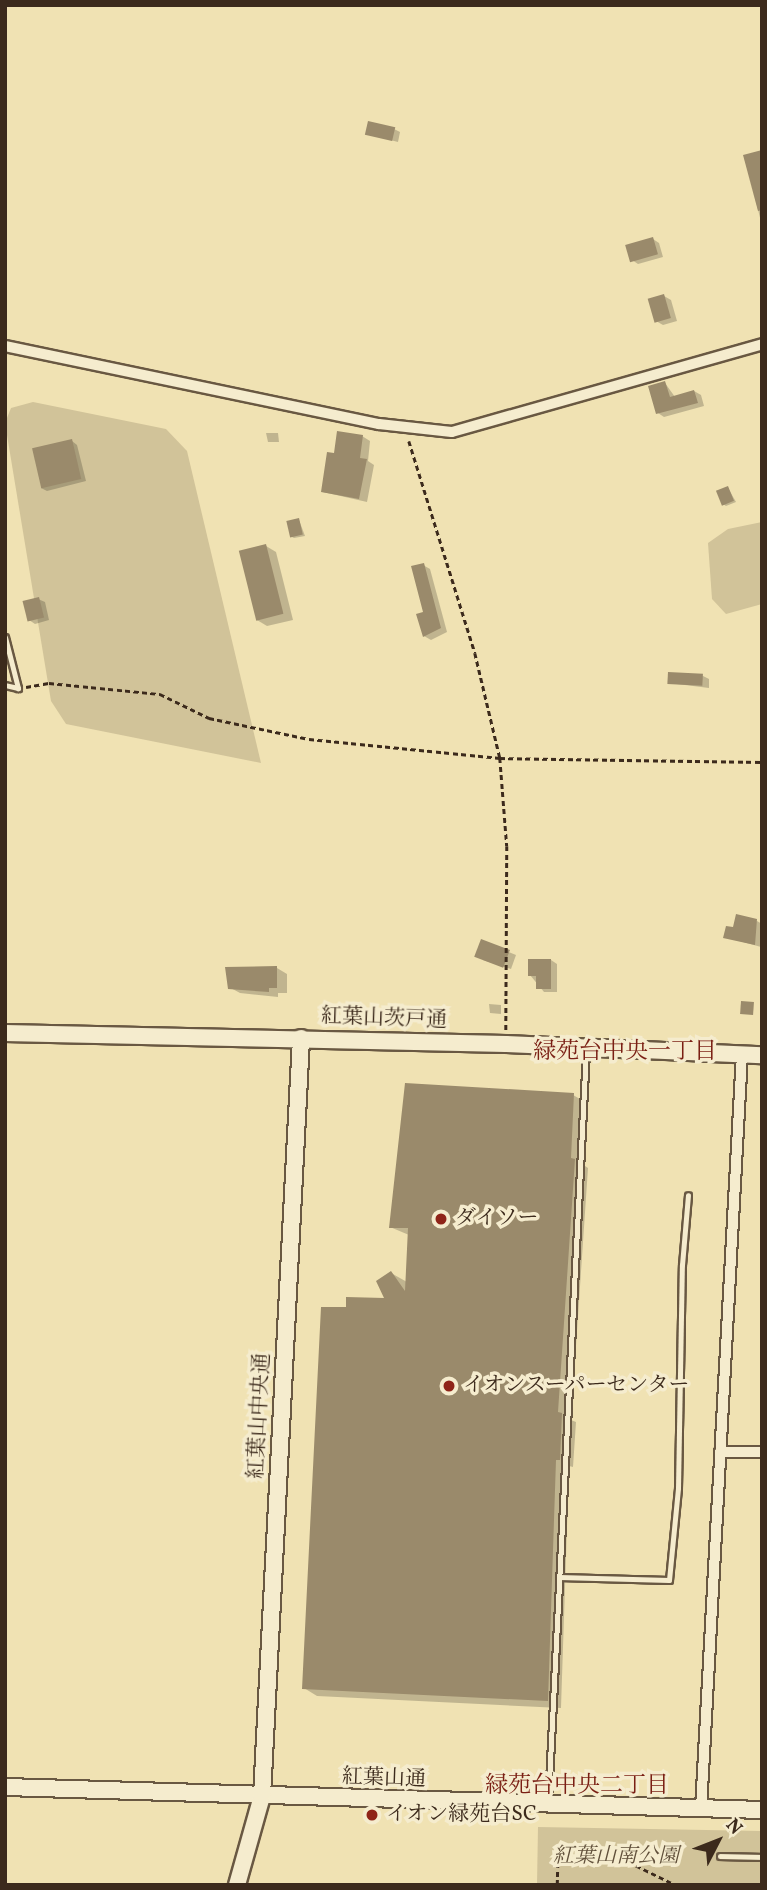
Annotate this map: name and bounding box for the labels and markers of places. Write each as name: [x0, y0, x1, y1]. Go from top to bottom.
place label: ダイソー: [455, 1206, 539, 1232]
marker: ダイソー: [433, 1211, 449, 1227]
place label: イオンスーパーセンター: [463, 1373, 693, 1399]
marker: イオンスーパーセンター: [441, 1378, 457, 1394]
place label: イオン緑苑台SC: [386, 1802, 537, 1828]
marker: イオン緑苑台SC: [364, 1807, 380, 1823]

